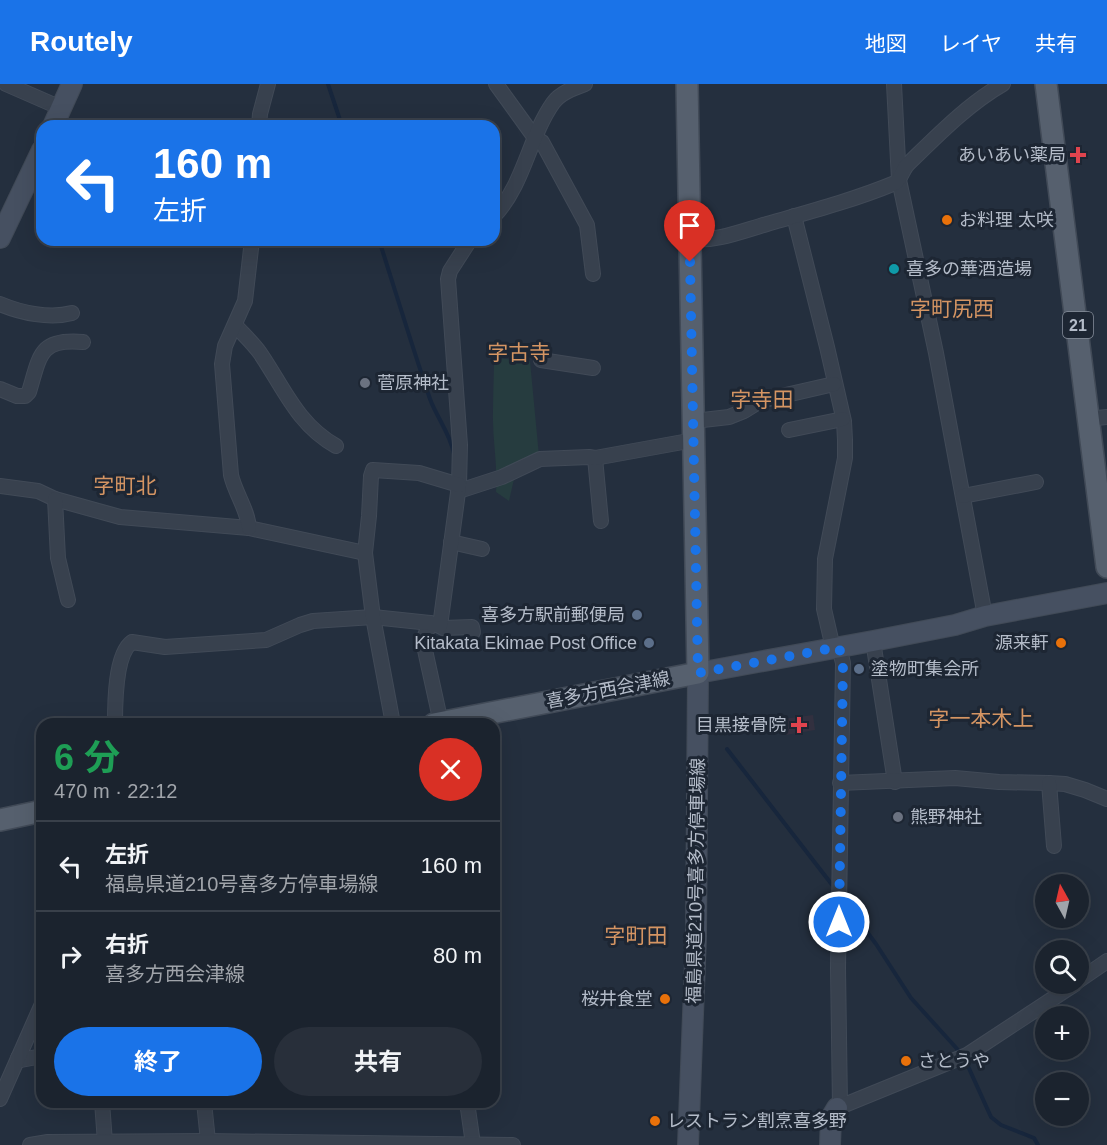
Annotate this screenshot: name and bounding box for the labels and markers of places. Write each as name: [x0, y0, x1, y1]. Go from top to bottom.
place label: あいあい薬局: [958, 145, 1066, 165]
marker: あいあい薬局: [1071, 148, 1085, 162]
pin: [664, 200, 715, 262]
place label: お料理 太咲: [959, 210, 1054, 230]
marker: お料理 太咲: [940, 213, 954, 227]
place label: 喜多の華酒造場: [906, 259, 1032, 279]
marker: 喜多の華酒造場: [887, 262, 901, 276]
place label: 菅原神社: [377, 373, 449, 393]
marker: 菅原神社: [358, 376, 372, 390]
place label: 喜多方駅前郵便局: [481, 605, 625, 625]
marker: 喜多方駅前郵便局: [630, 608, 644, 622]
place label: Kitakata Ekimae Post Office: [414, 633, 637, 653]
place label: 源来軒: [995, 633, 1049, 653]
marker: Kitakata Ekimae Post Office: [642, 636, 656, 650]
marker: 源来軒: [1054, 636, 1068, 650]
place label: 塗物町集会所: [871, 659, 979, 679]
marker: 塗物町集会所: [852, 662, 866, 676]
place label: 目黒接骨院: [696, 715, 786, 735]
marker: 目黒接骨院: [790, 716, 808, 734]
place label: 熊野神社: [910, 807, 982, 827]
marker: 熊野神社: [891, 810, 905, 824]
place label: 桜井食堂: [581, 989, 653, 1009]
marker: 桜井食堂: [658, 992, 672, 1006]
place label: さとうや: [918, 1051, 990, 1071]
marker: さとうや: [899, 1054, 913, 1068]
place label: レストラン割烹喜多野: [667, 1111, 847, 1131]
marker: レストラン割烹喜多野: [648, 1114, 662, 1128]

